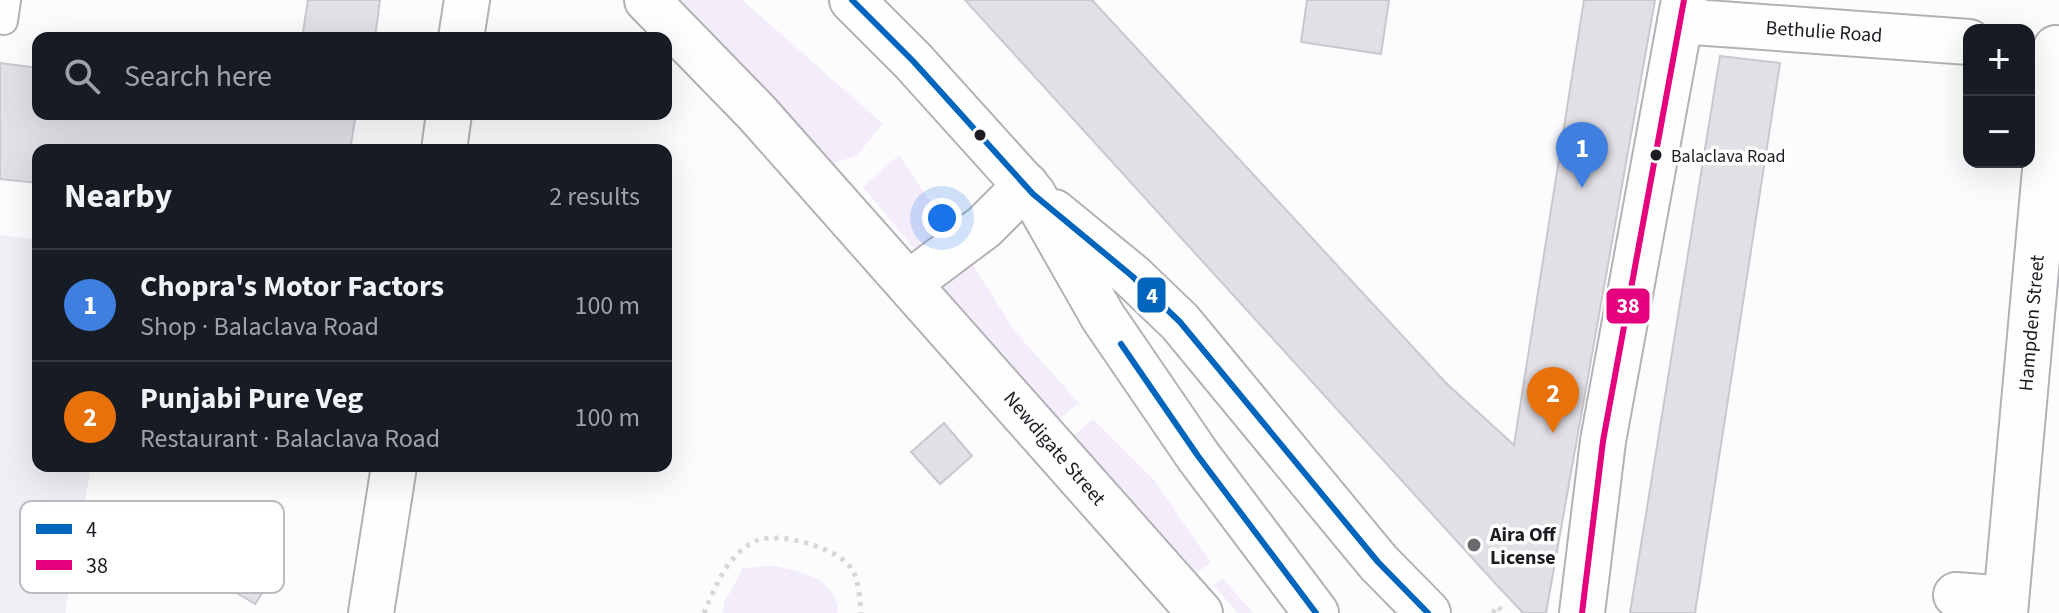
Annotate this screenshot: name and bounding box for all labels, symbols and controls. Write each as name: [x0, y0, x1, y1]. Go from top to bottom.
street label: Bethulie Road: [1765, 14, 1883, 50]
map controls: [1963, 24, 2035, 168]
button: +: [1963, 24, 2035, 96]
search box: [32, 32, 672, 120]
icon: search: [60, 54, 104, 98]
text: Search here: [124, 55, 272, 98]
button: −: [1963, 96, 2035, 168]
pin: 1: [1556, 122, 1608, 188]
unlabelled marker: [972, 127, 988, 143]
place label: Balaclava Road: [1671, 144, 1786, 169]
marker: Balaclava Road: [1648, 147, 1664, 163]
text: Nearby: [64, 172, 172, 221]
text: 2 results: [549, 178, 640, 215]
your location: [922, 198, 962, 238]
street label: Hampden Street: [2012, 253, 2052, 392]
text: Chopra's Motor Factors: [140, 265, 444, 308]
line badge: 4: [1136, 276, 1167, 314]
text: 4: [1146, 280, 1158, 312]
text: 1: [83, 287, 97, 324]
text: 100 m: [574, 287, 640, 324]
line badge: 38: [1605, 287, 1651, 325]
text: 38: [1616, 290, 1640, 322]
text: Shop · Balaclava Road: [140, 308, 379, 345]
pin: 2: [1527, 367, 1579, 433]
text: Punjabi Pure Veg: [140, 377, 363, 420]
street label: Newdigate Street: [997, 385, 1112, 512]
text: 2: [83, 399, 97, 436]
text: 100 m: [574, 399, 640, 436]
text: Restaurant · Balaclava Road: [140, 420, 440, 457]
legend: [20, 501, 284, 593]
text: 4: [86, 514, 97, 546]
place label: Aira Off License: [1489, 521, 1557, 572]
marker: Aira Off License: [1465, 536, 1483, 554]
text: 38: [86, 550, 108, 582]

